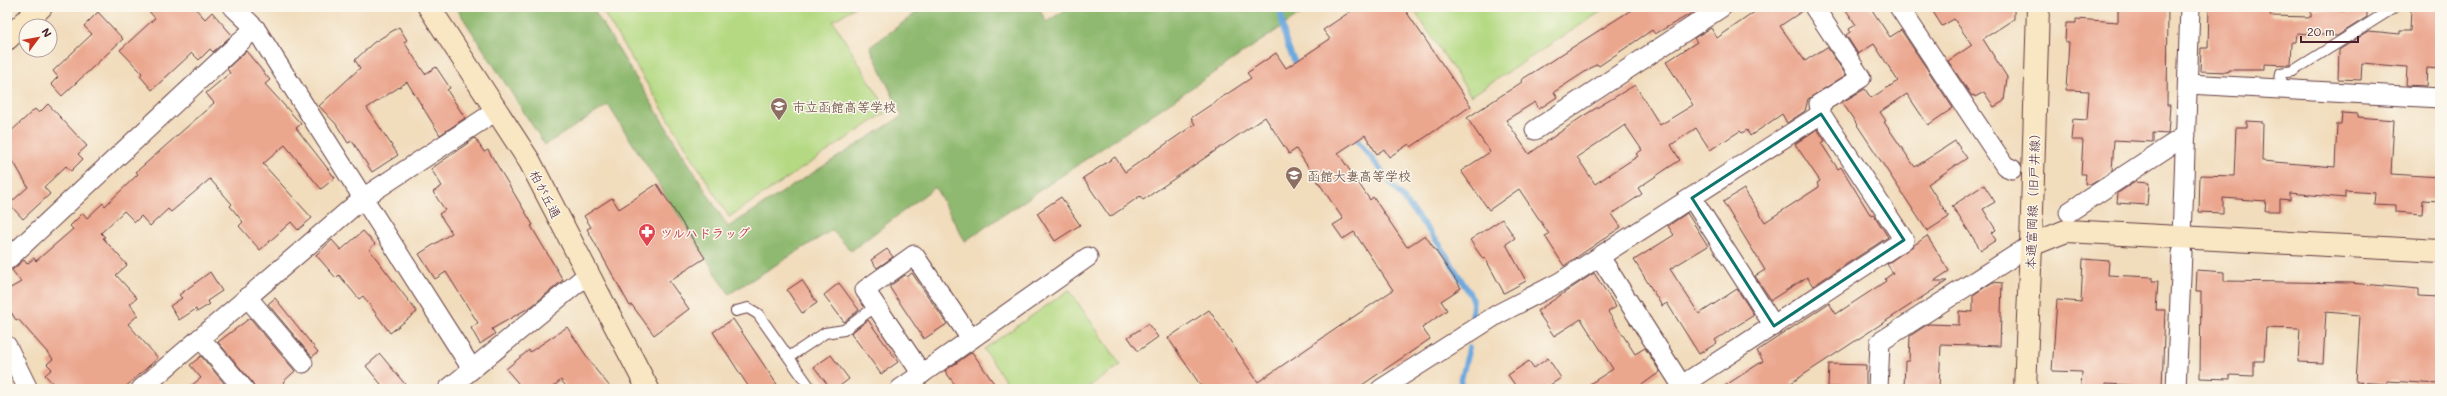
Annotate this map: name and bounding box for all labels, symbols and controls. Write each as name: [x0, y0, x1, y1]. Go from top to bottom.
north arrow: [18, 18, 58, 58]
scale bar: [2301, 18, 2358, 44]
text: 20 m: [2307, 23, 2335, 39]
text: N: [38, 25, 55, 40]
school or university icon: 市立函館高等学校: [769, 96, 789, 121]
place label: 市立函館高等学校: [792, 98, 896, 115]
street label: 本通富岡線（旧戸井線）: [2021, 126, 2043, 270]
school or university icon: 函館大妻高等学校: [1284, 165, 1304, 190]
street label: 柏が丘通: [527, 167, 565, 221]
place label: 函館大妻高等学校: [1307, 167, 1411, 184]
pharmacy icon: ツルハドラッグ: [637, 222, 657, 247]
place label: ツルハドラッグ: [660, 224, 750, 241]

